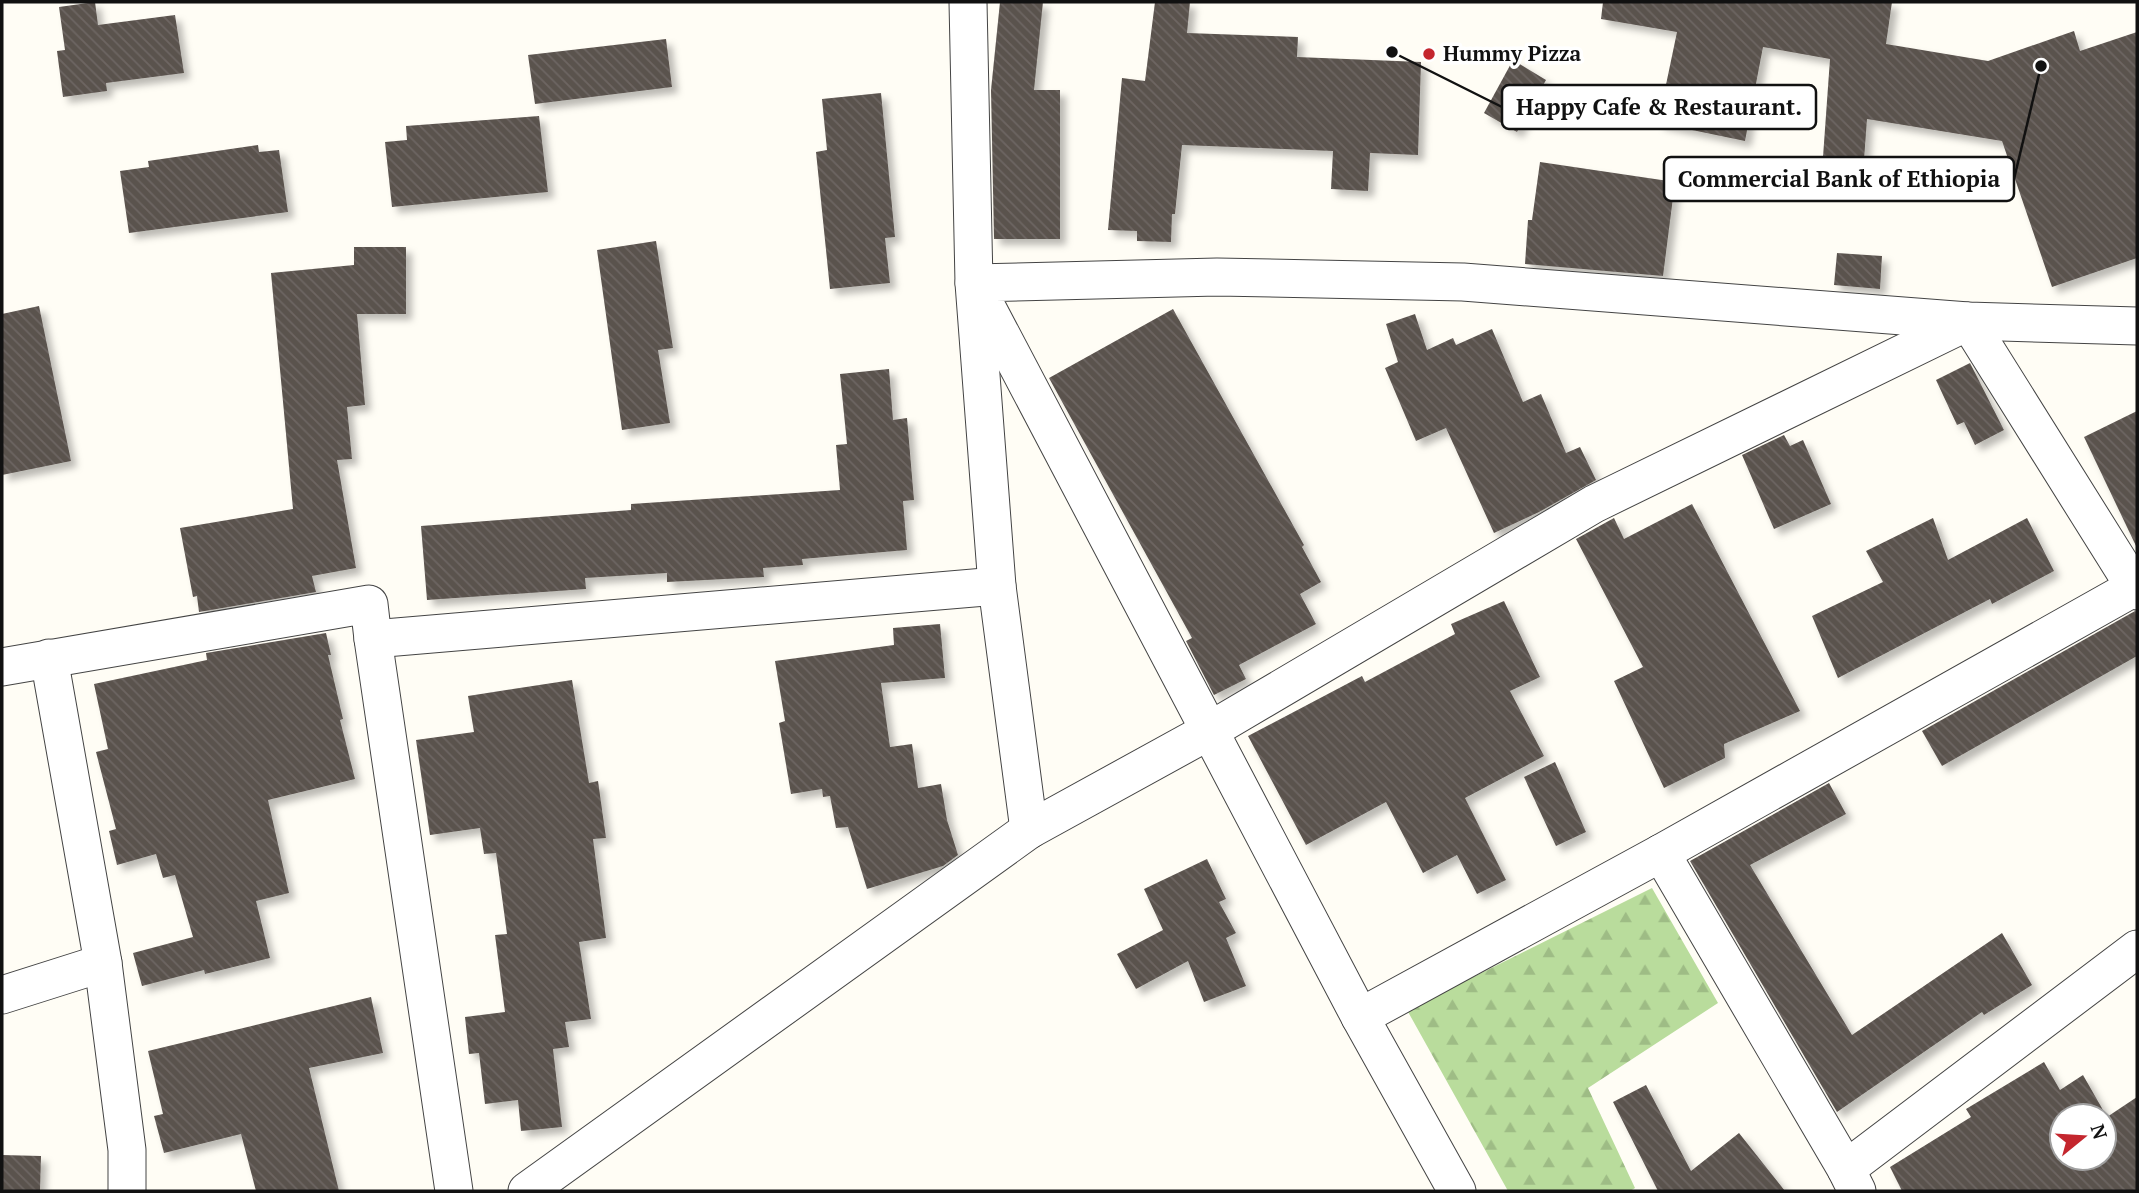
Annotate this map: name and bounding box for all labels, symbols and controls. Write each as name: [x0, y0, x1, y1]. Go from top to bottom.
place label: Hummy Pizza: [1443, 39, 1581, 67]
marker: Hummy Pizza: [1421, 46, 1437, 62]
callout: Happy Cafe & Restaurant.: [1502, 85, 1816, 129]
text: Happy Cafe & Restaurant.: [1516, 91, 1802, 122]
callout: Commercial Bank of Ethiopia: [1664, 157, 2014, 201]
text: Commercial Bank of Ethiopia: [1678, 163, 2000, 194]
north arrow: [2048, 1102, 2118, 1172]
text: N: [2086, 1121, 2114, 1143]

